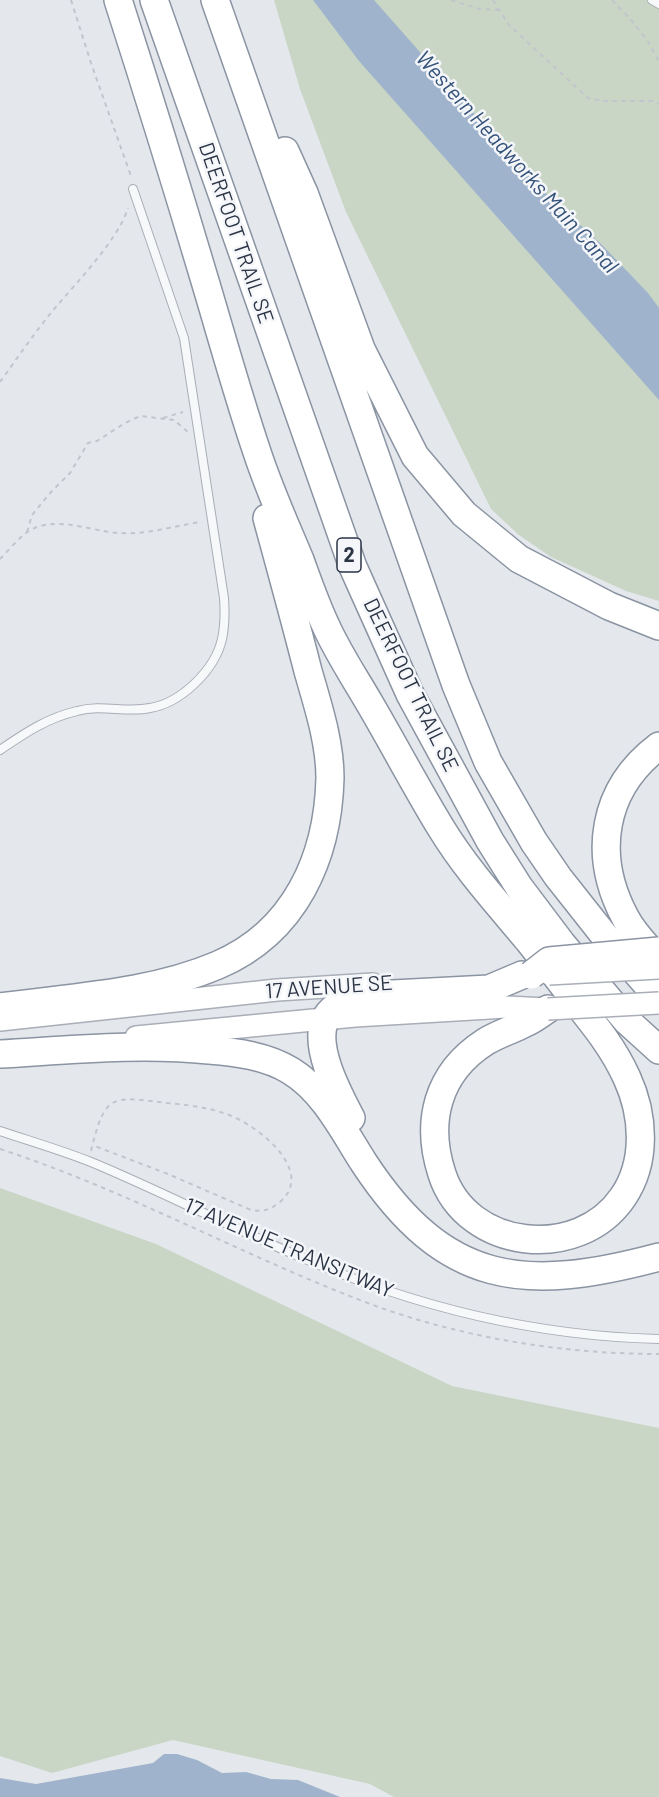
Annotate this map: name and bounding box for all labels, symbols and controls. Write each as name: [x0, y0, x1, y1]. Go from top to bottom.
water label: Western Headworks Main Canal: [410, 45, 624, 279]
street label: DEERFOOT TRAIL SE: [193, 139, 279, 327]
road number: 2: [337, 538, 361, 572]
street label: DEERFOOT TRAIL SE: [358, 594, 464, 776]
street label: 17 AVENUE SE: [264, 970, 394, 1004]
street label: 17 AVENUE TRANSITWAY: [181, 1193, 397, 1303]

